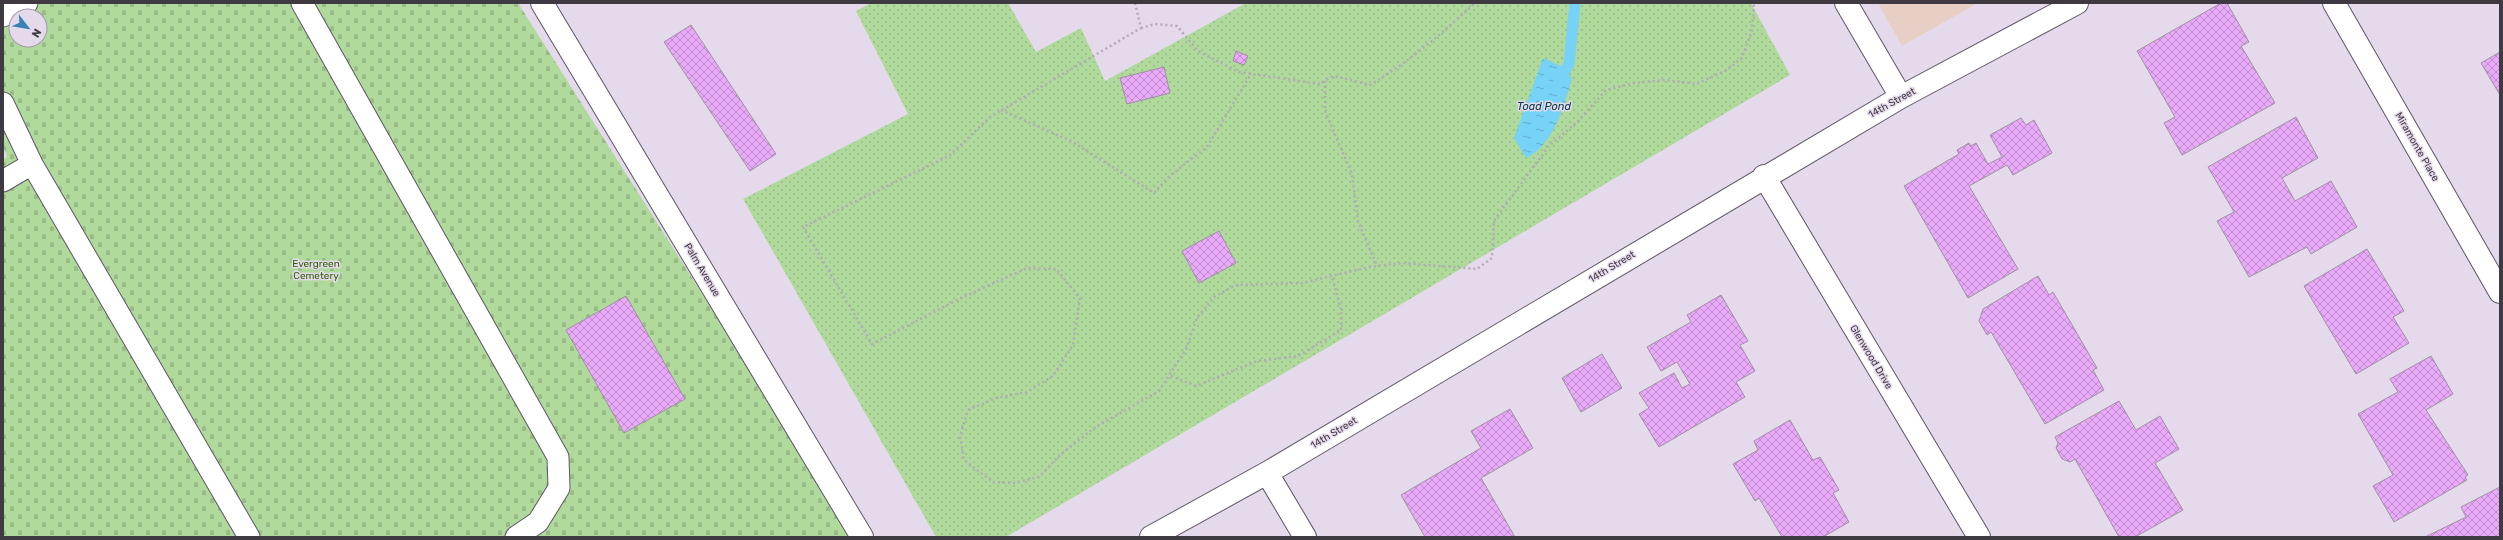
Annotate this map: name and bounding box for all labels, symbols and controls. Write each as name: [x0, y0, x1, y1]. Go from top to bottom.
north arrow: [8, 8, 48, 48]
text: N: [28, 26, 44, 40]
street label: 14th Street: [1866, 85, 1918, 121]
water label: Toad Pond: [1517, 100, 1571, 113]
street label: Miramonte Place: [2392, 110, 2442, 184]
street label: Palm Avenue: [681, 241, 723, 299]
street label: 14th Street: [1587, 248, 1637, 285]
park label: Evergreen Cemetery: [292, 258, 340, 282]
street label: Glenwood Drive: [1847, 323, 1895, 392]
street label: 14th Street: [1309, 414, 1359, 451]

